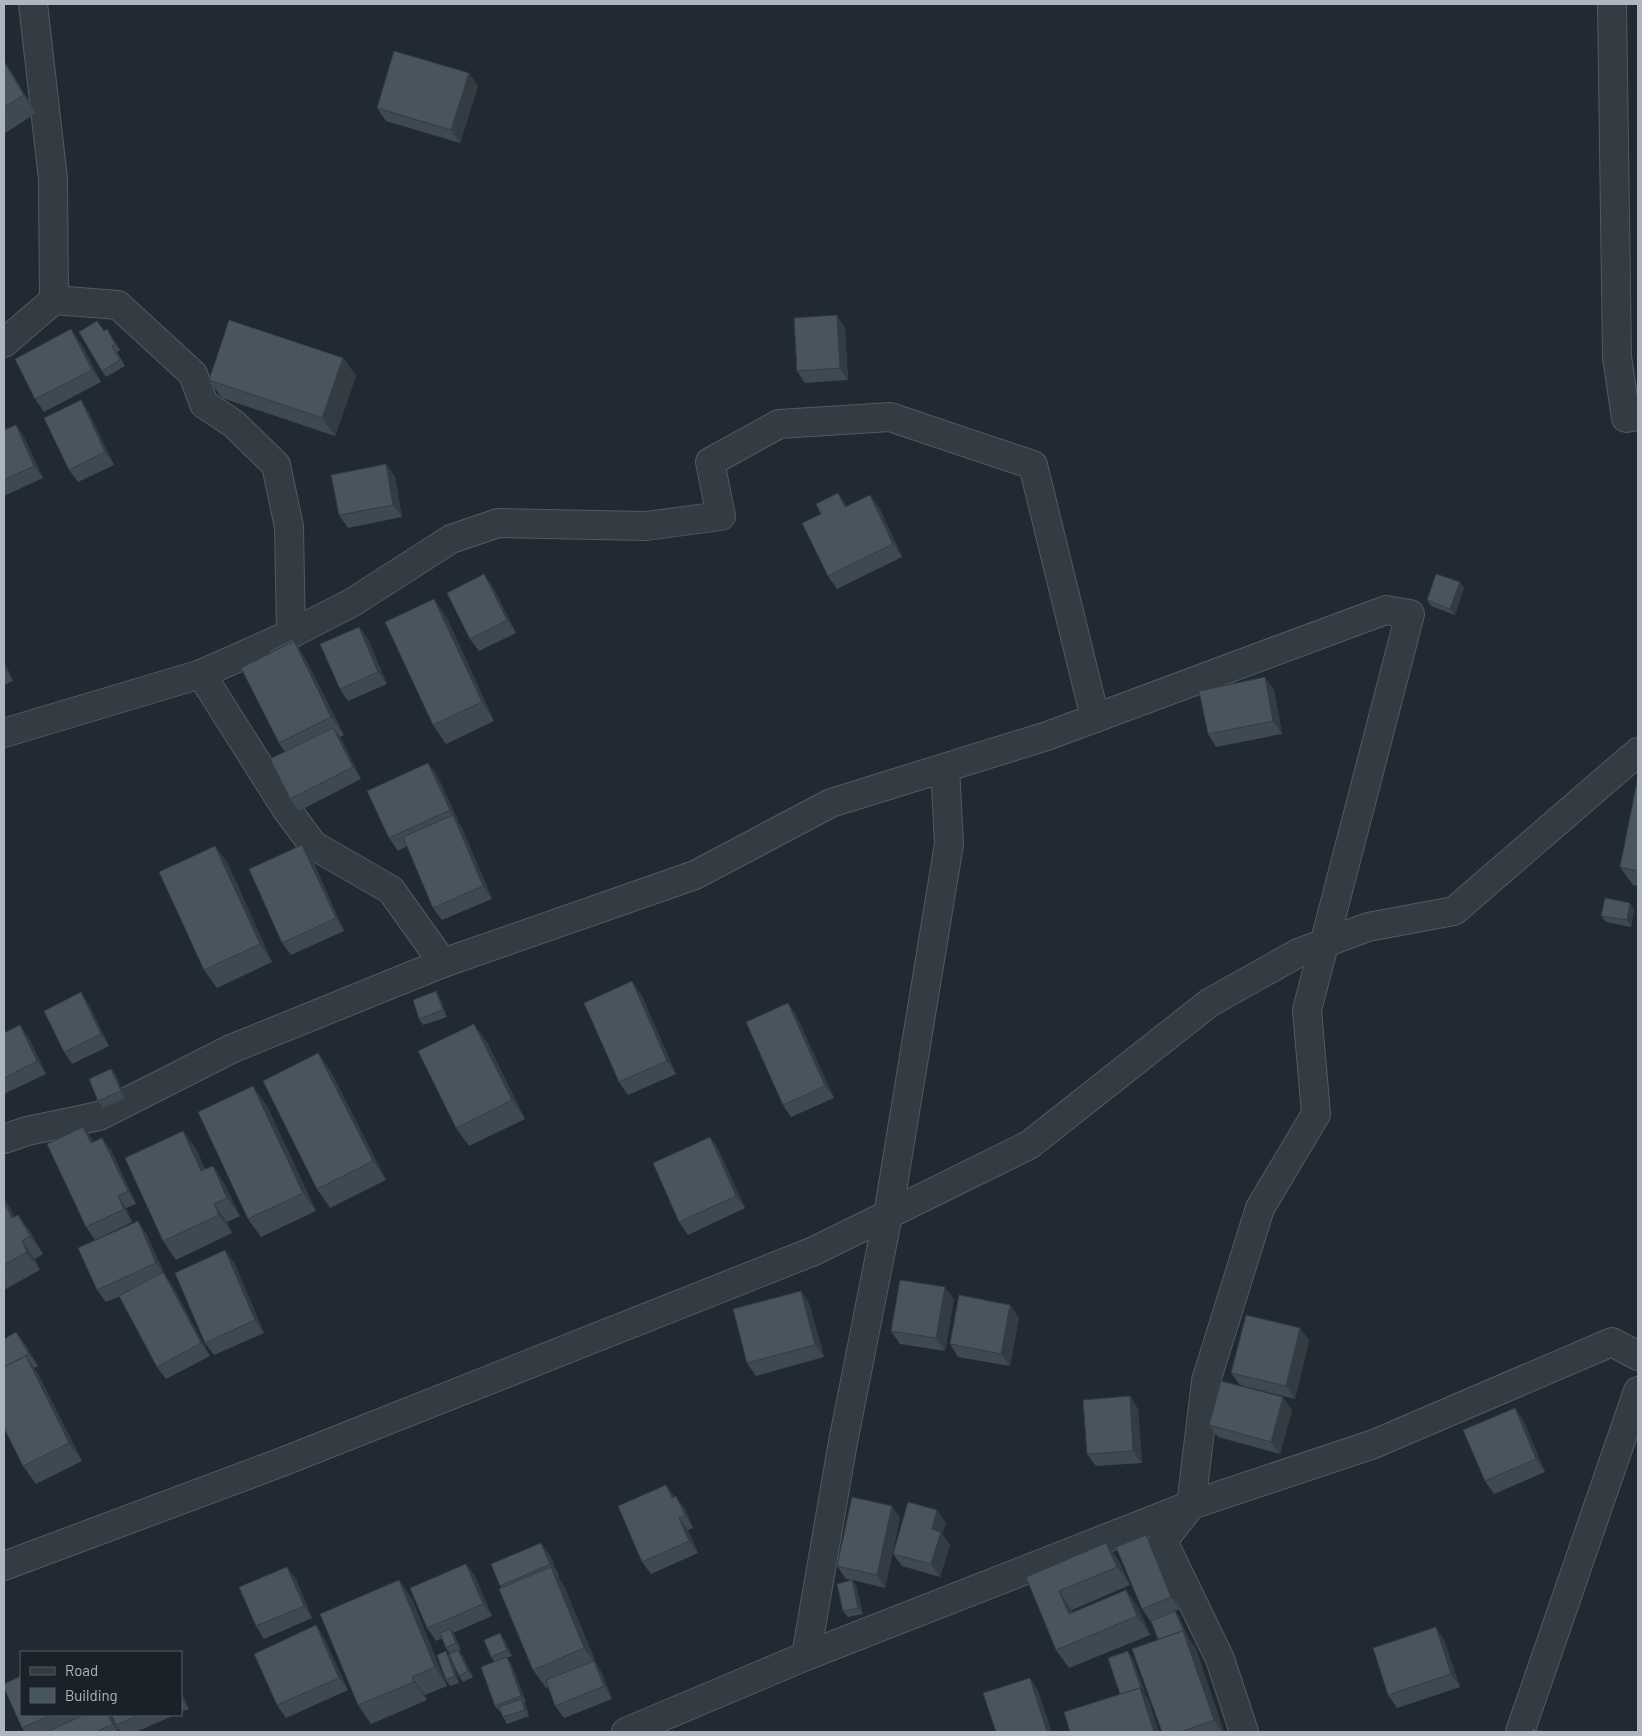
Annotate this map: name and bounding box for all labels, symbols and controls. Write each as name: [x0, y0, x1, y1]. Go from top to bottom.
legend: [20, 1651, 182, 1716]
text: Road: [65, 1661, 98, 1679]
text: Building: [65, 1686, 118, 1704]

